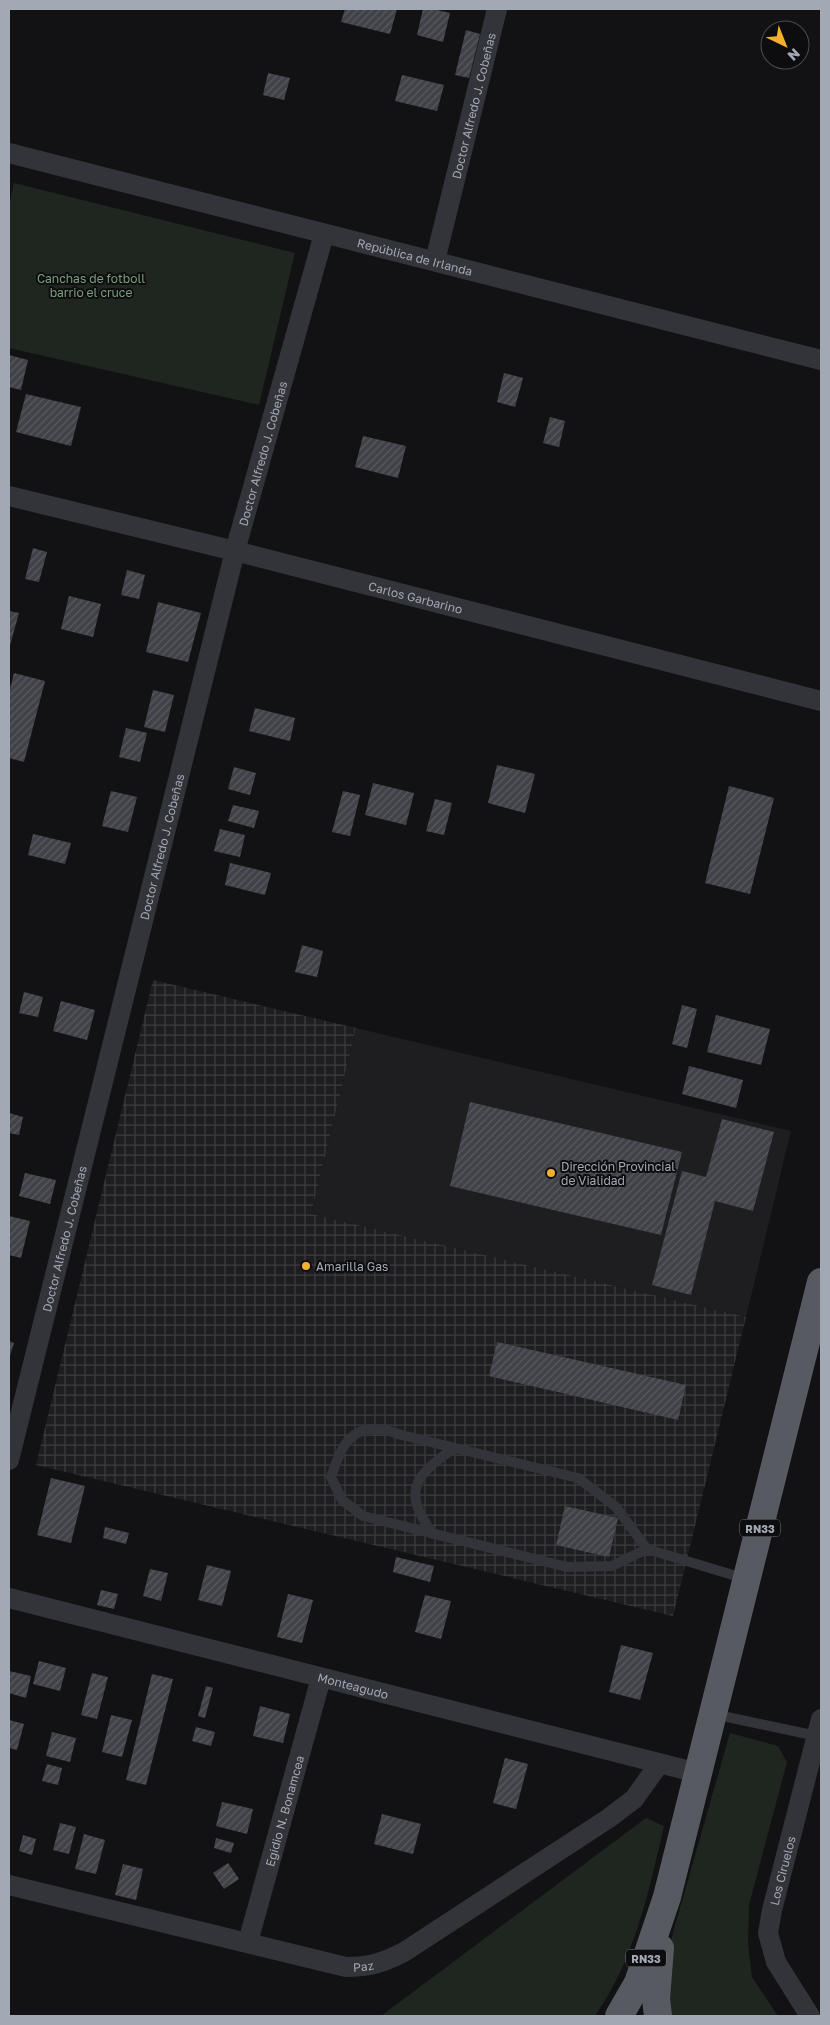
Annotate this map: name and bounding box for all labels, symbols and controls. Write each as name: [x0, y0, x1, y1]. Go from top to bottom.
north arrow: [760, 20, 810, 70]
street label: Doctor Alfredo J. Cobeñas: [448, 31, 498, 180]
text: N: [785, 45, 804, 65]
street label: República de Irlanda: [356, 235, 474, 278]
park label: Canchas de fotboll barrio el cruce: [37, 271, 145, 300]
street label: Doctor Alfredo J. Cobeñas: [235, 379, 290, 528]
street label: Carlos Garbarino: [367, 578, 464, 616]
street label: Doctor Alfredo J. Cobeñas: [136, 772, 187, 921]
place label: Dirección Provincial de Vialidad: [561, 1159, 675, 1188]
street label: Doctor Alfredo J. Cobeñas: [39, 1164, 89, 1313]
marker: Dirección Provincial de Vialidad: [545, 1167, 557, 1179]
place label: Amarilla Gas: [316, 1259, 388, 1274]
marker: Amarilla Gas: [300, 1260, 312, 1272]
road number: RN33: [740, 1520, 780, 1536]
street label: Monteagudo: [316, 1669, 390, 1702]
street label: Egidio N. Bonamcea: [262, 1754, 307, 1868]
street label: Los Ciruelos: [766, 1834, 798, 1907]
road number: RN33: [626, 1950, 666, 1966]
street label: Paz: [352, 1957, 375, 1974]

